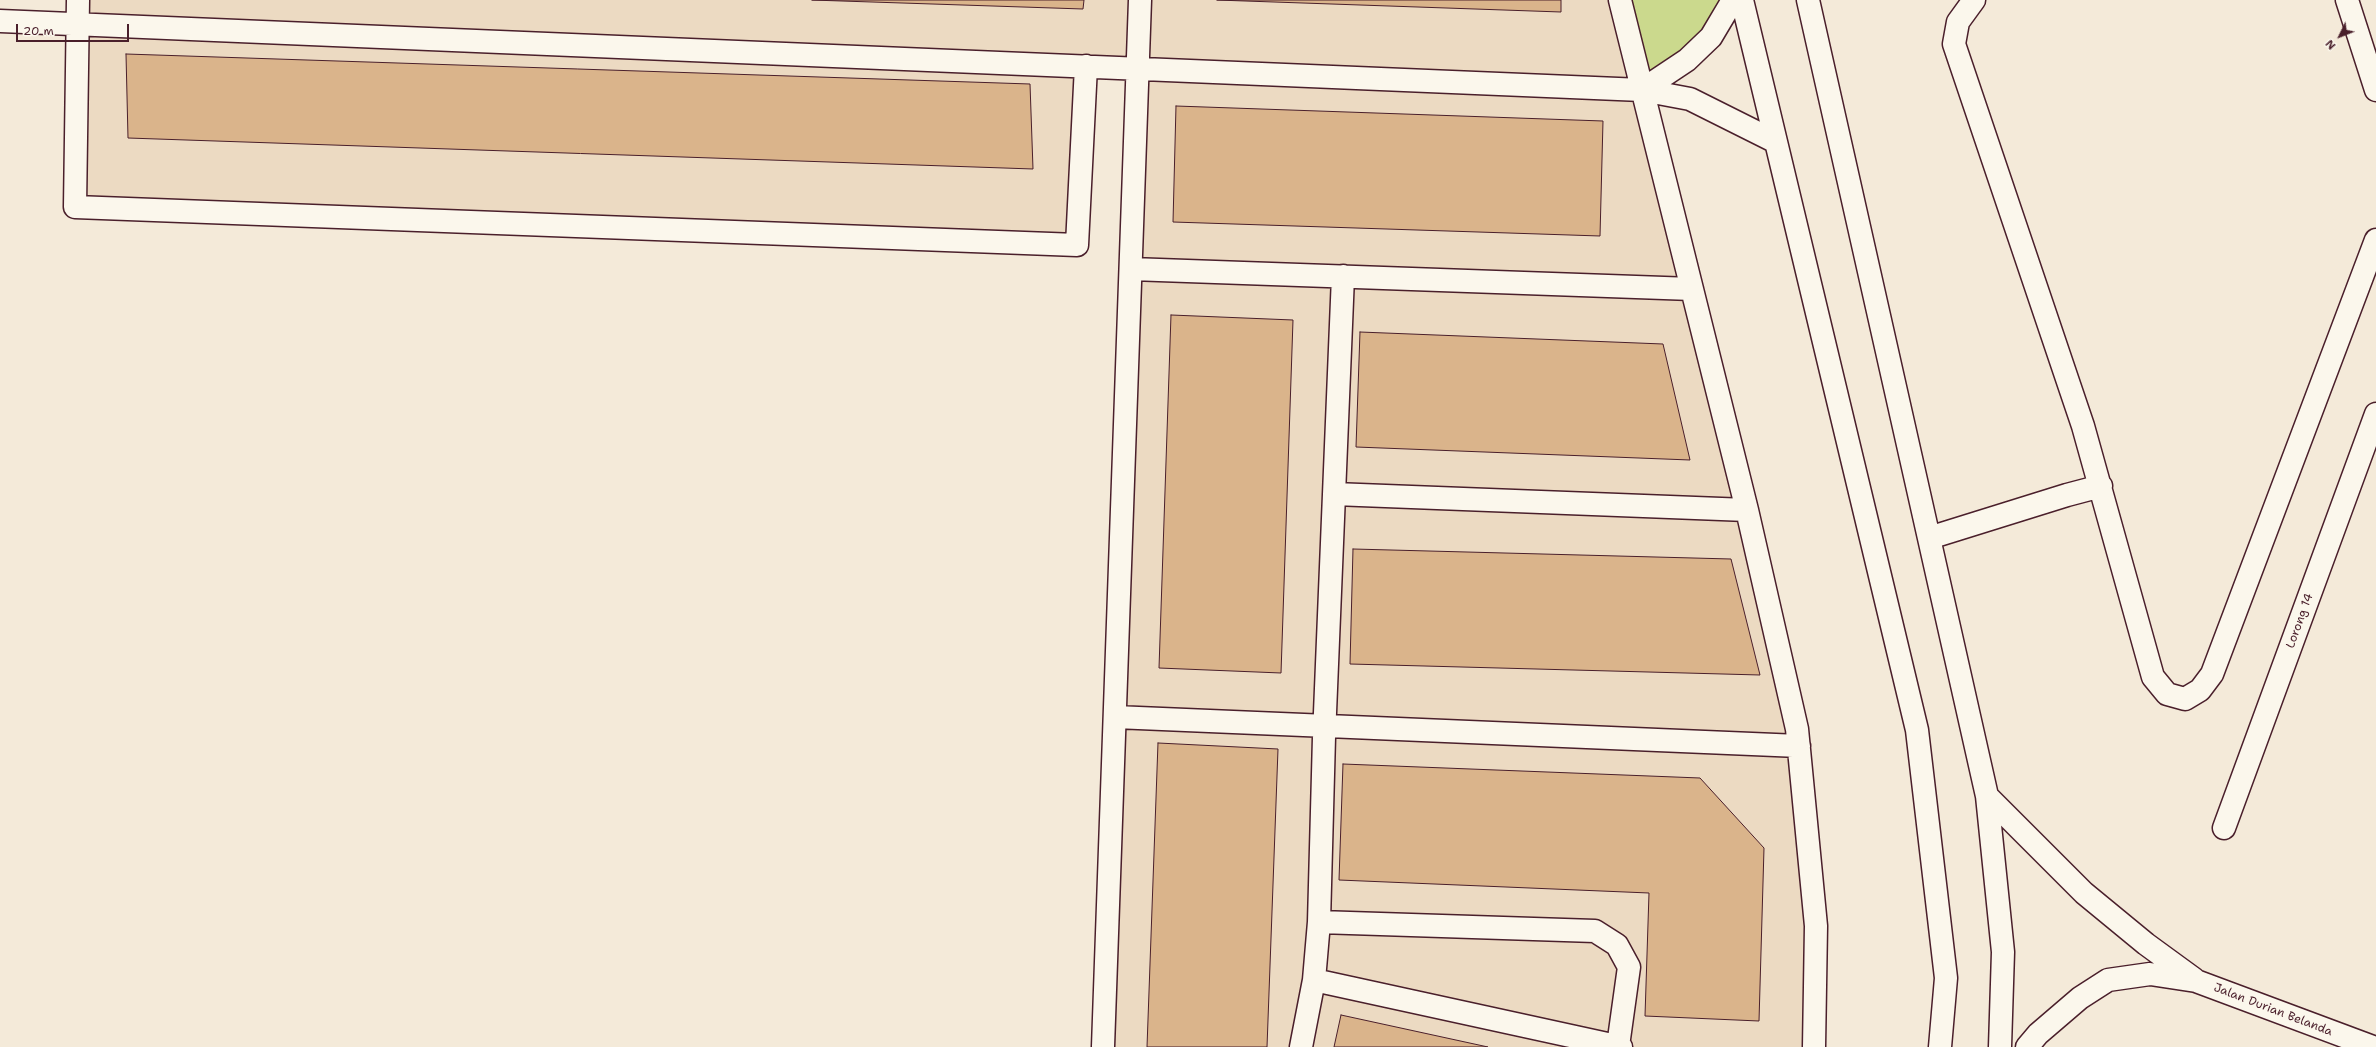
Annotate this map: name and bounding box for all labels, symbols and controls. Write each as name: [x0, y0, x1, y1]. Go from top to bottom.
scale bar: [18, 16, 131, 42]
north arrow: [2320, 16, 2360, 56]
text: 20 m: [23, 23, 54, 39]
text: N: [2322, 36, 2339, 53]
street label: Lorong 14: [2283, 592, 2317, 650]
street label: Jalan Durian Belanda: [2211, 981, 2335, 1039]

